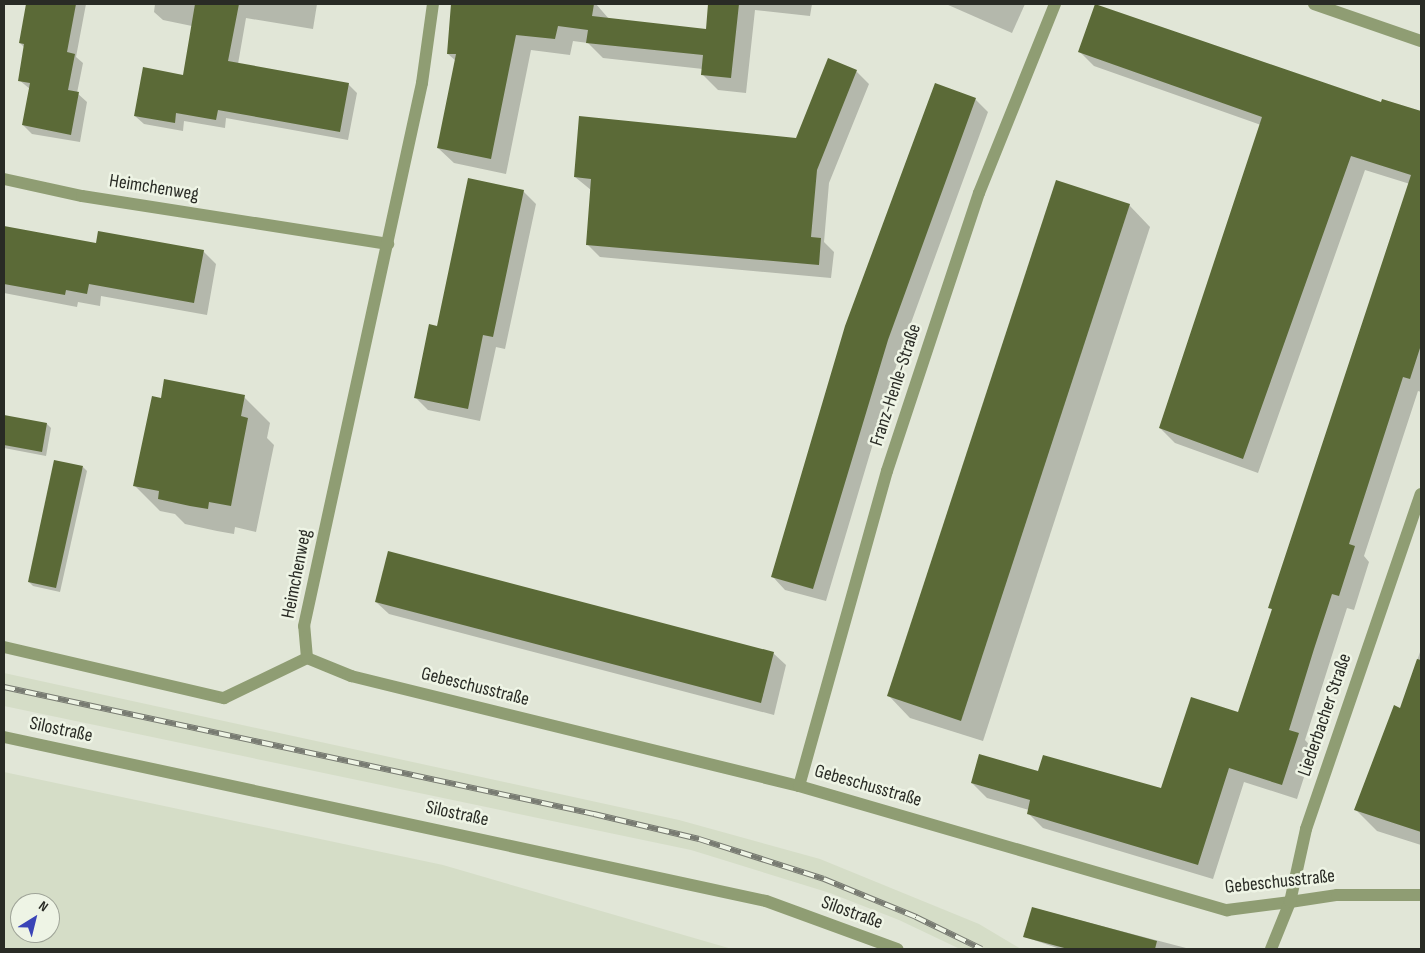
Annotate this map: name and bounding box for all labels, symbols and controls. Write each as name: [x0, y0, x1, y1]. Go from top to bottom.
street label: Heimchenweg: [108, 170, 200, 206]
street label: Franz-Henle-Straße: [866, 321, 926, 449]
street label: Heimchenweg: [277, 527, 317, 621]
street label: Liederbacher Straße: [1293, 651, 1357, 779]
street label: Gebeschusstraße: [419, 663, 531, 711]
street label: Silostraße: [27, 712, 95, 748]
street label: Gebeschusstraße: [812, 760, 924, 812]
street label: Silostraße: [423, 796, 491, 832]
street label: Gebeschusstraße: [1224, 865, 1336, 899]
street label: Silostraße: [818, 891, 886, 935]
north arrow: [10, 893, 60, 943]
text: N: [35, 897, 52, 915]

